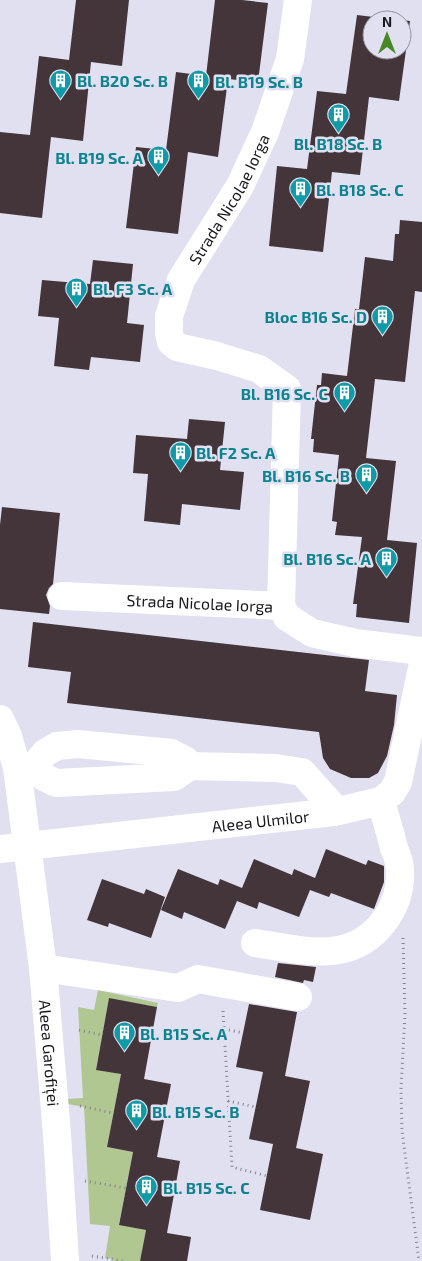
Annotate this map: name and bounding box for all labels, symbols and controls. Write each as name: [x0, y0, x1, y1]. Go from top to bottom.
north arrow: [362, 10, 412, 60]
text: N: [382, 13, 392, 30]
building icon: Bl. B20 Sc. B: [49, 68, 73, 99]
building icon: Bl. B19 Sc. B: [187, 69, 211, 100]
place label: Bl. B20 Sc. B: [77, 71, 168, 90]
place label: Bl. B19 Sc. B: [215, 72, 303, 91]
building icon: Bl. B18 Sc. B: [326, 102, 350, 133]
street label: Strada Nicolae Iorga: [184, 130, 272, 267]
place label: Bl. B18 Sc. B: [294, 134, 382, 153]
building icon: Bl. B19 Sc. A: [147, 145, 171, 176]
place label: Bl. B19 Sc. A: [55, 148, 144, 167]
building icon: Bl. B18 Sc. C: [288, 177, 312, 208]
place label: Bl. B18 Sc. C: [316, 180, 404, 199]
building icon: Bl. F3 Sc. A: [65, 276, 89, 307]
place label: Bl. F3 Sc. A: [93, 279, 173, 298]
building icon: Bloc B16 Sc. D: [371, 304, 395, 335]
place label: Bloc B16 Sc. D: [265, 307, 367, 326]
building icon: Bl. B16 Sc. C: [332, 381, 356, 412]
place label: Bl. B16 Sc. C: [241, 384, 328, 403]
building icon: Bl. F2 Sc. A: [168, 440, 192, 471]
place label: Bl. F2 Sc. A: [196, 443, 276, 462]
building icon: Bl. B16 Sc. B: [354, 463, 378, 494]
place label: Bl. B16 Sc. B: [262, 466, 350, 485]
building icon: Bl. B16 Sc. A: [375, 546, 399, 577]
place label: Bl. B16 Sc. A: [283, 549, 372, 568]
street label: Strada Nicolae Iorga: [126, 589, 274, 615]
street label: Aleea Ulmilor: [211, 805, 311, 835]
street label: Aleea Garofiței: [36, 999, 64, 1107]
building icon: Bl. B15 Sc. A: [112, 1021, 136, 1052]
place label: Bl. B15 Sc. A: [140, 1024, 228, 1043]
building icon: Bl. B15 Sc. B: [124, 1099, 148, 1130]
place label: Bl. B15 Sc. B: [152, 1102, 239, 1121]
building icon: Bl. B15 Sc. C: [135, 1175, 159, 1206]
place label: Bl. B15 Sc. C: [163, 1178, 250, 1197]

